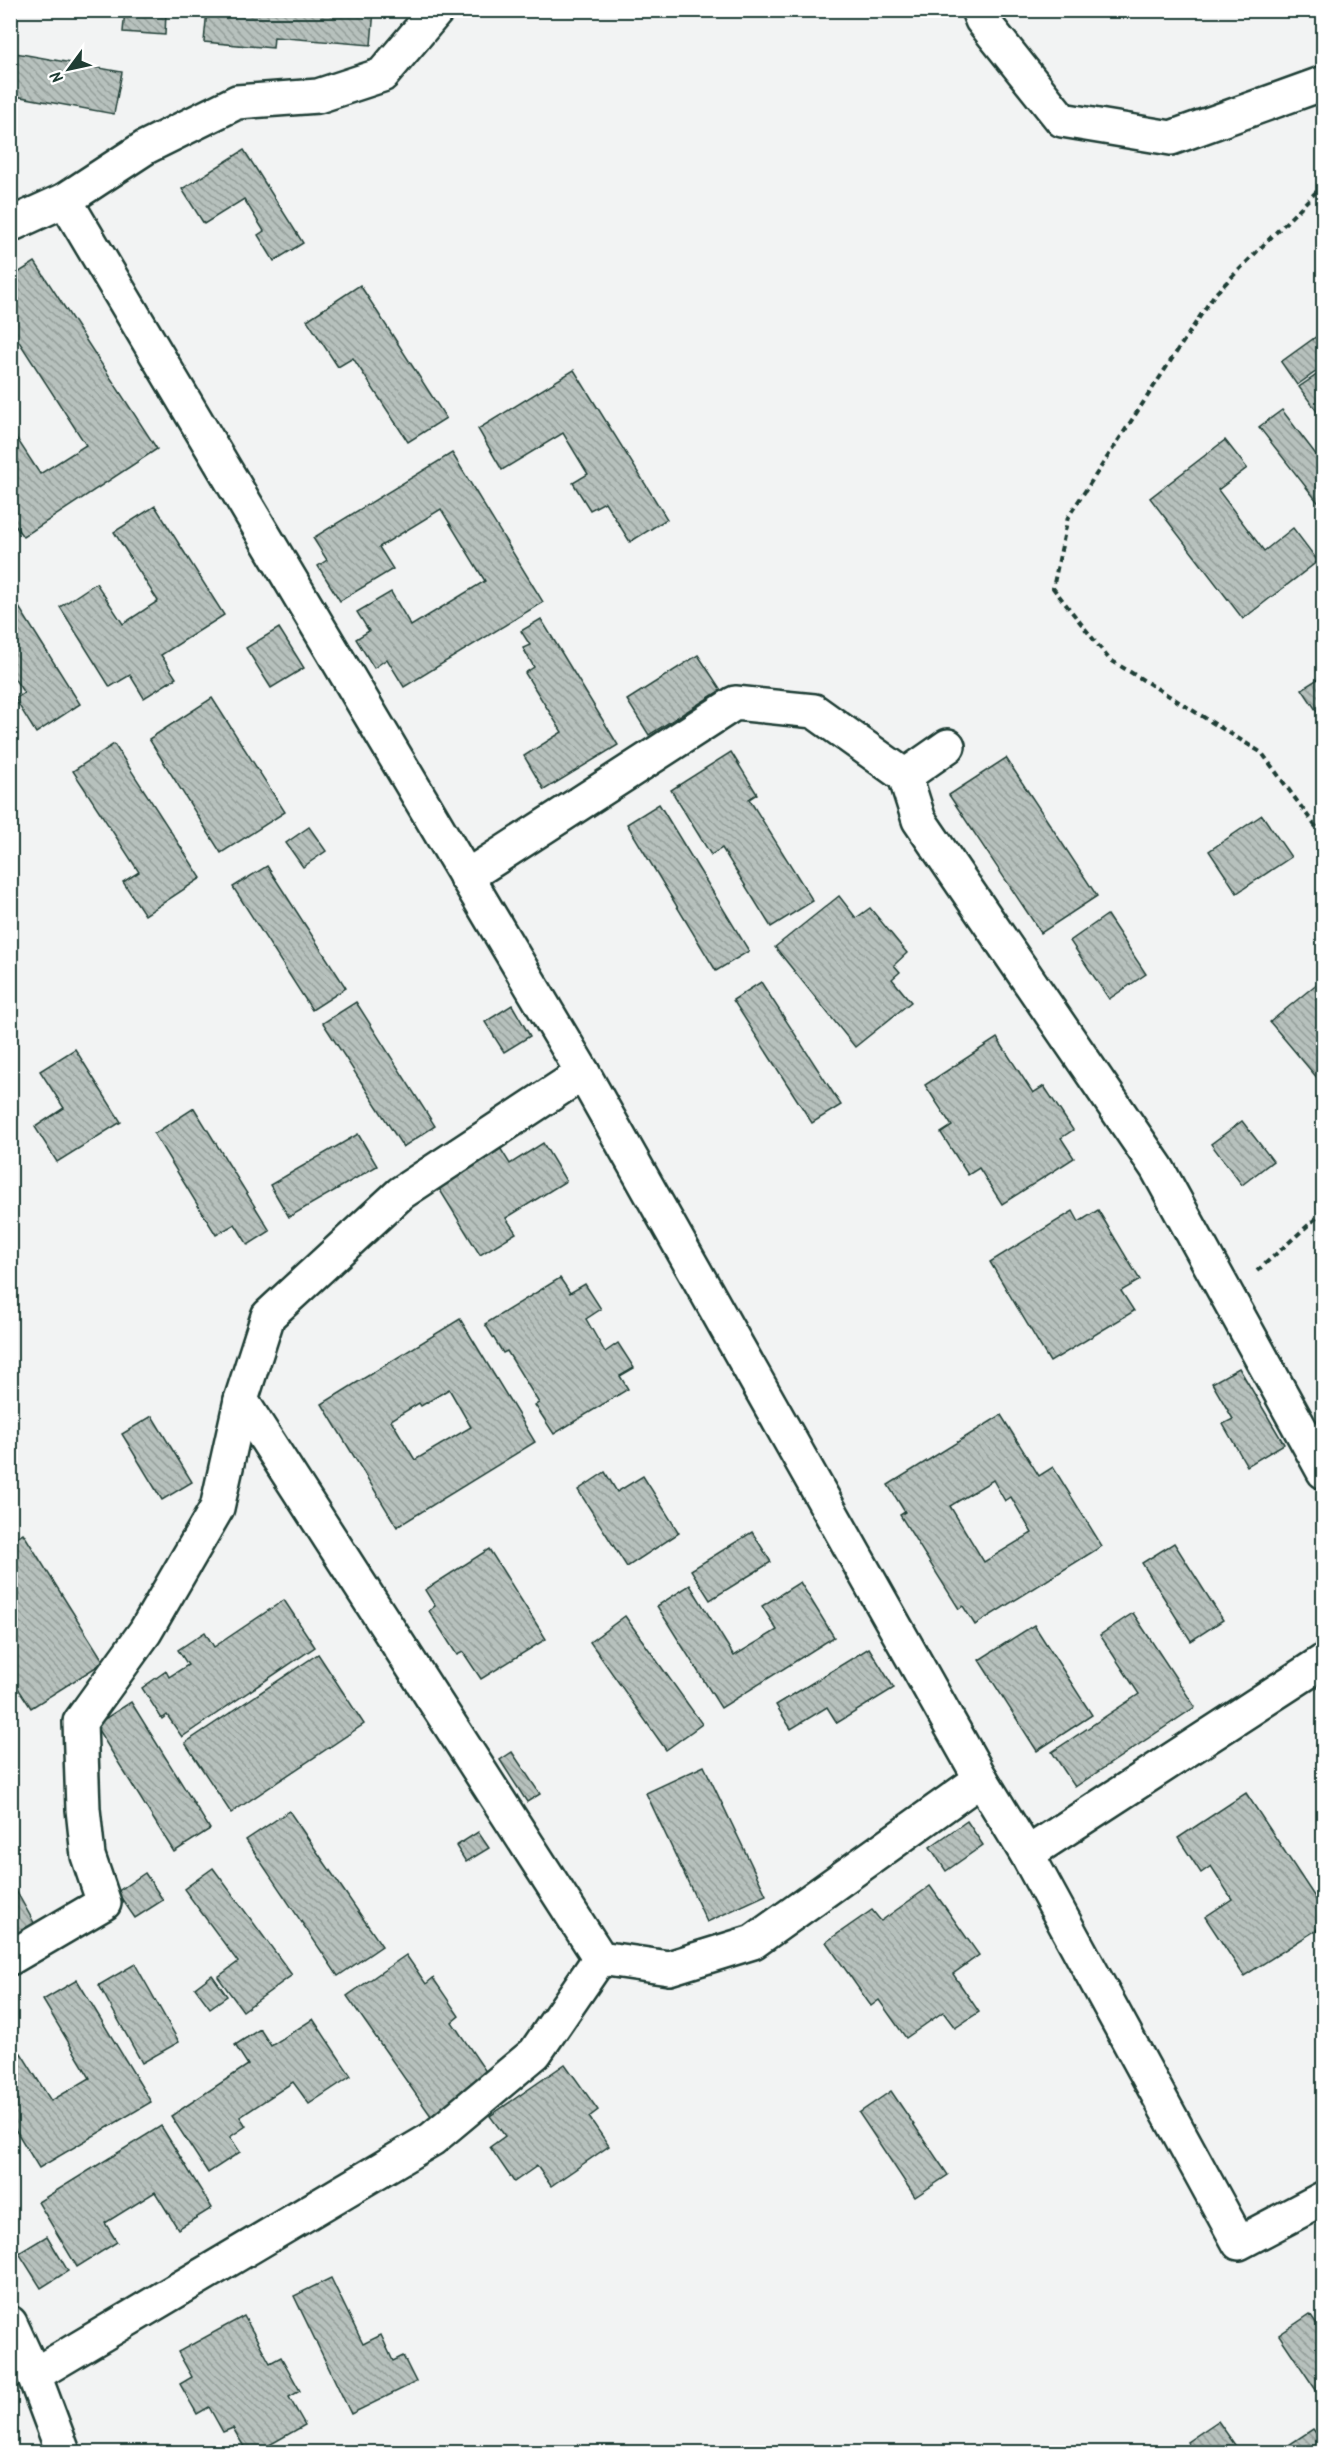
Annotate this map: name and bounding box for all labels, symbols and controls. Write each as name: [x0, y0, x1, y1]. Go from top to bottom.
north arrow: [39, 39, 99, 99]
text: N: [44, 65, 71, 87]

